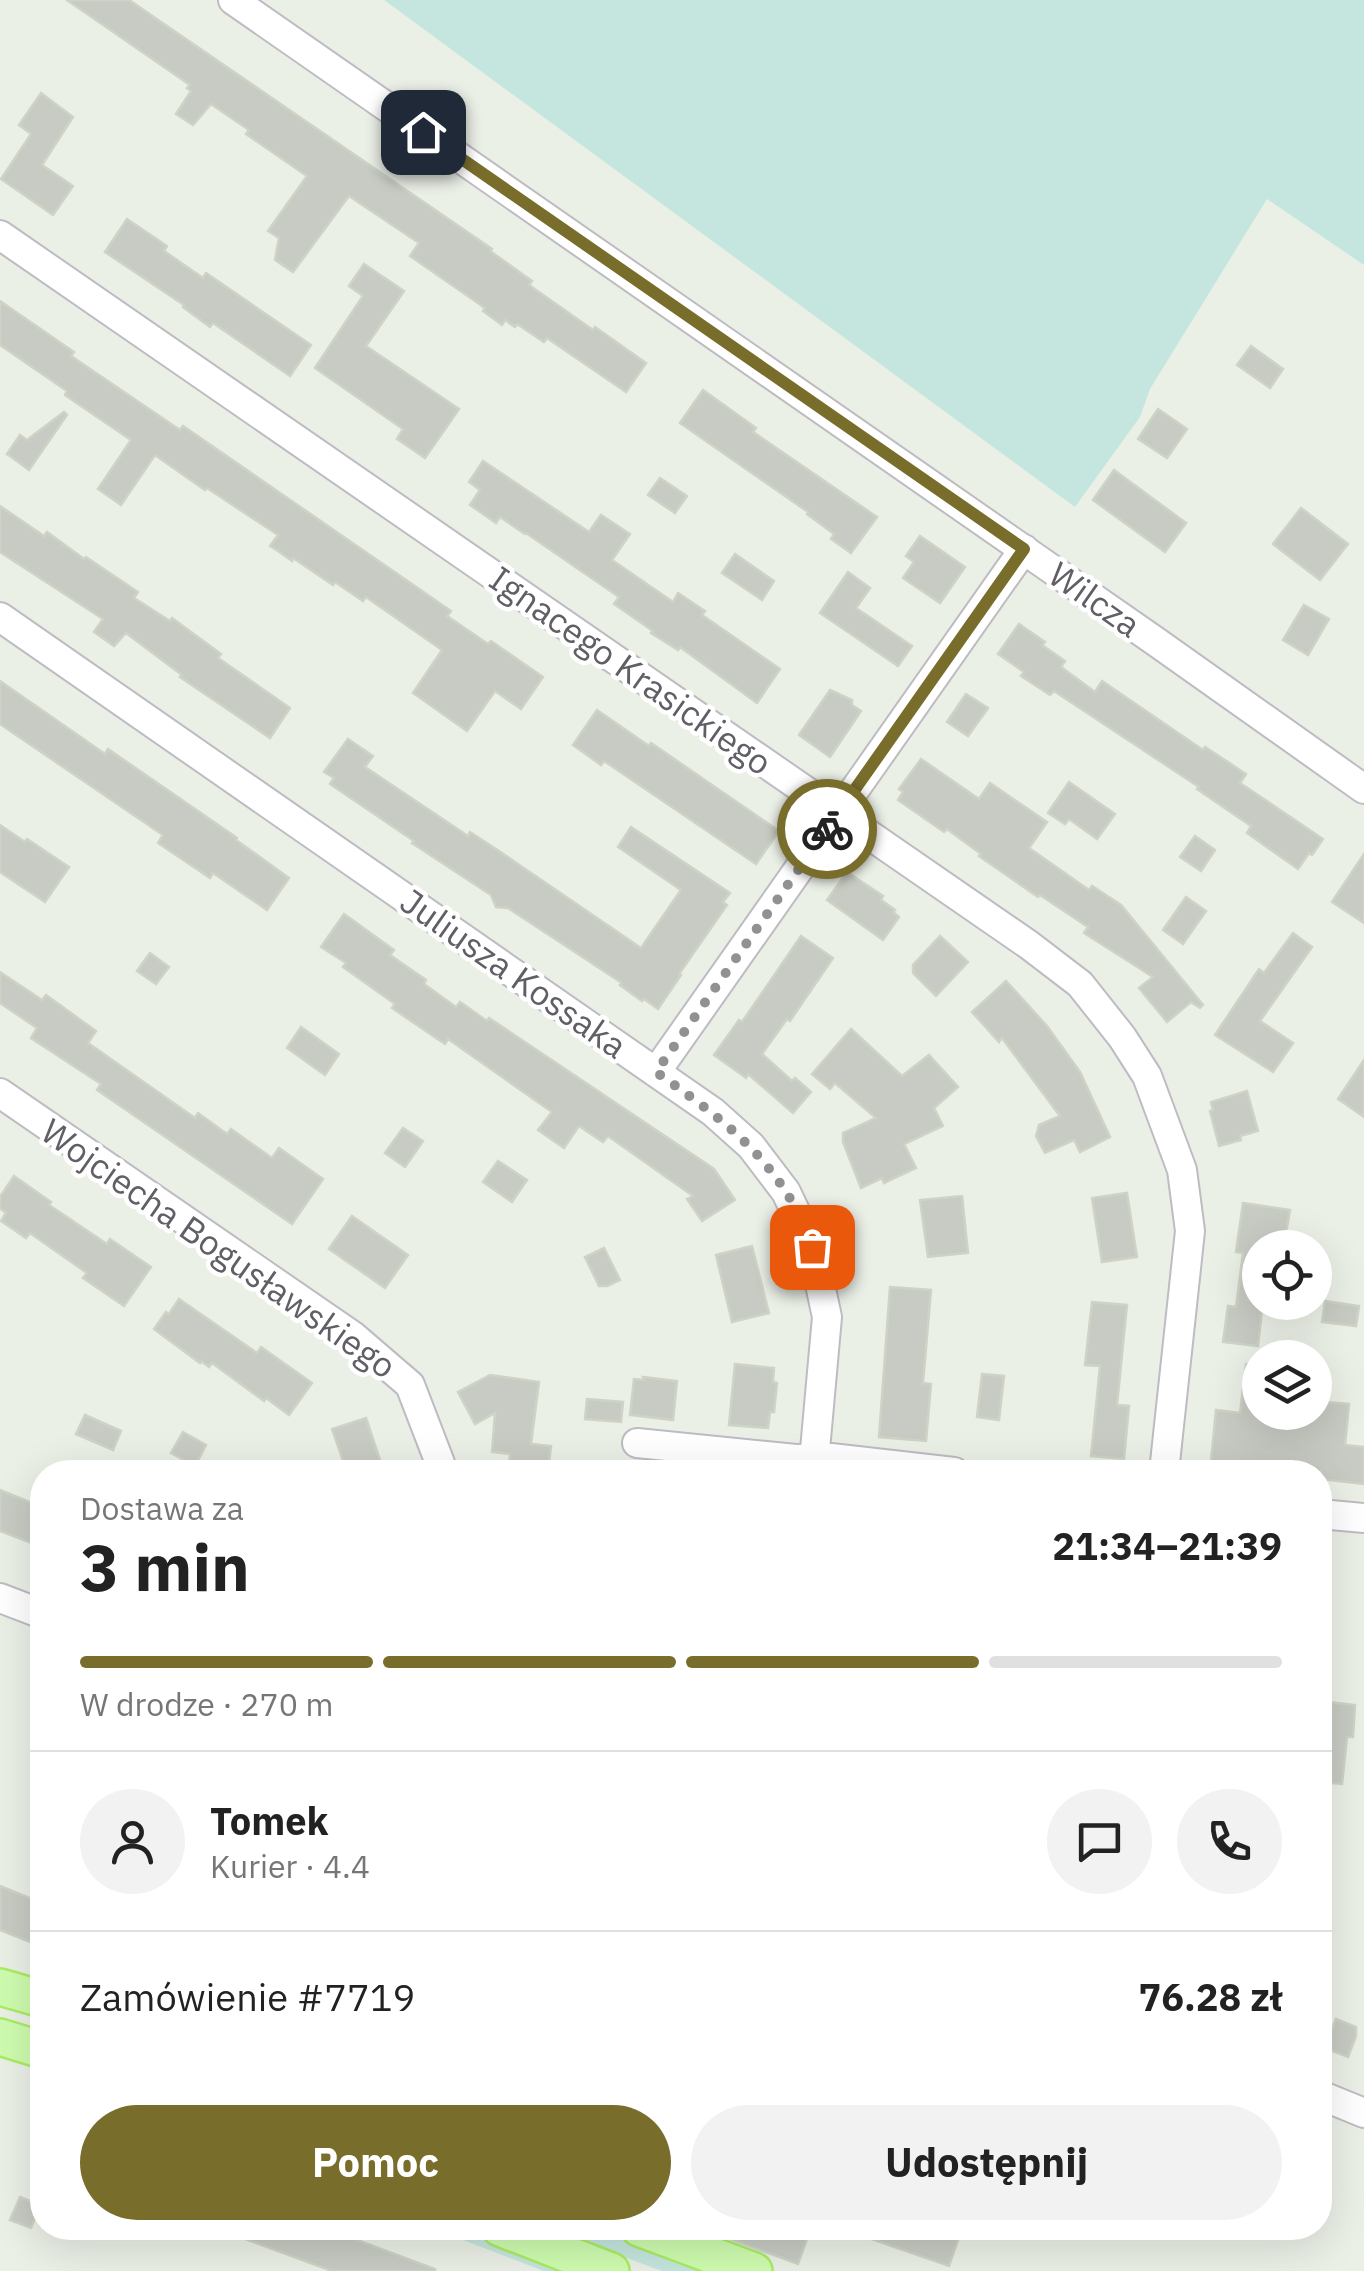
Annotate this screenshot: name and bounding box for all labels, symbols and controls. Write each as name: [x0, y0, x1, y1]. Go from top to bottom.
pin: [381, 90, 466, 175]
icon: home: [396, 105, 451, 160]
street label: Wilcza: [1040, 551, 1150, 647]
street label: Ignacego Krasickiego: [481, 555, 781, 785]
courier: [777, 779, 877, 879]
icon: bike: [800, 802, 855, 857]
street label: Juliusza Kossaka: [392, 878, 636, 1068]
street label: Wojciecha Bogusławskiego: [32, 1108, 406, 1388]
pin: [770, 1205, 855, 1290]
icon: bag: [785, 1220, 840, 1275]
map controls: [1242, 1230, 1332, 1430]
button: locate: [1242, 1230, 1332, 1320]
button: layers: [1242, 1340, 1332, 1430]
text: Dostawa za: [80, 1487, 244, 1529]
text: 21:34–21:39: [1052, 1521, 1282, 1570]
text: 3 min: [80, 1524, 250, 1609]
text: W drodze · 270 m: [80, 1683, 333, 1725]
button: person: [80, 1789, 185, 1894]
button: chat: [1047, 1789, 1152, 1894]
button: phone: [1177, 1789, 1282, 1894]
text: Tomek: [210, 1796, 328, 1845]
text: Kurier · 4.4: [210, 1845, 370, 1887]
text: Zamówienie #7719: [80, 1972, 415, 2021]
text: 76.28 zł: [1138, 1972, 1282, 2021]
button: Pomoc: [80, 2105, 671, 2220]
button: Udostępnij: [691, 2105, 1282, 2220]

